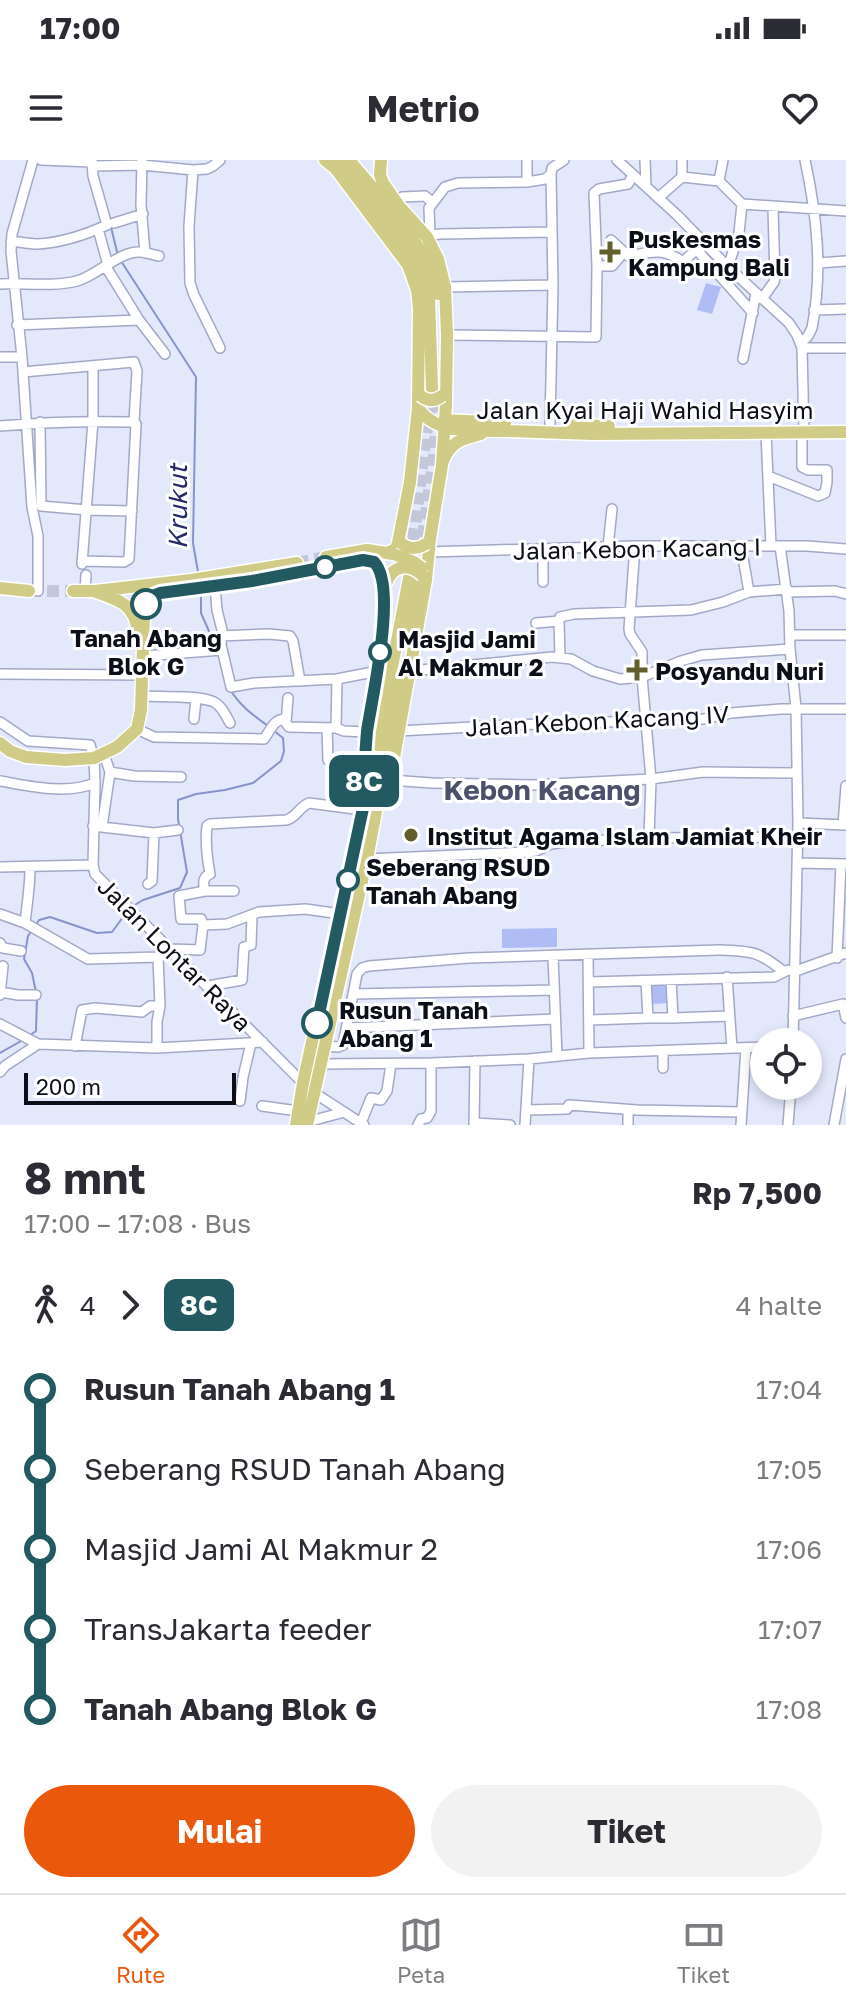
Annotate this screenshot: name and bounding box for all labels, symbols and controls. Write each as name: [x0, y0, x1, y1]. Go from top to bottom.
text: 17:00: [40, 10, 120, 46]
icon: menu: [24, 86, 68, 130]
icon: heart: [778, 86, 822, 130]
text: Metrio: [366, 87, 480, 130]
place label: Puskesmas Kampung Bali: [628, 224, 790, 281]
marker: Puskesmas Kampung Bali: [599, 241, 621, 263]
street label: Jalan Kyai Haji Wahid Hasyim: [476, 395, 814, 424]
water label: Krukut: [162, 462, 193, 549]
street label: Jalan Kebon Kacang I: [513, 531, 761, 565]
unlabelled marker: [314, 556, 336, 578]
marker: Tanah Abang Blok G: [131, 589, 161, 619]
place label: Tanah Abang Blok G: [70, 623, 222, 680]
place label: Masjid Jami Al Makmur 2: [398, 624, 543, 681]
marker: Masjid Jami Al Makmur 2: [369, 641, 391, 663]
place label: Posyandu Nuri: [655, 656, 824, 685]
marker: Posyandu Nuri: [626, 659, 648, 681]
street label: Jalan Kebon Kacang IV: [464, 699, 730, 741]
line badge: 8C: [328, 755, 400, 807]
text: 8C: [345, 764, 383, 797]
district label: Kebon Kacang: [444, 773, 640, 806]
place label: Institut Agama Islam Jamiat Kheir: [427, 821, 822, 850]
marker: Institut Agama Islam Jamiat Kheir: [402, 826, 420, 844]
place label: Seberang RSUD Tanah Abang: [366, 852, 550, 909]
marker: Seberang RSUD Tanah Abang: [337, 869, 359, 891]
street label: Jalan Lontar Raya: [92, 871, 258, 1037]
place label: Rusun Tanah Abang 1: [339, 995, 488, 1052]
marker: Rusun Tanah Abang 1: [302, 1008, 332, 1038]
map controls: [750, 1028, 822, 1100]
button: locate: [750, 1028, 822, 1100]
scale bar: [24, 1069, 236, 1105]
text: 200 m: [36, 1073, 101, 1100]
text: 8 mnt: [24, 1151, 146, 1204]
text: Rp 7,500: [692, 1175, 822, 1211]
text: 17:00 – 17:08 · Bus: [24, 1208, 251, 1239]
icon: walk: [24, 1283, 68, 1327]
icon: forward: [108, 1283, 152, 1327]
text: 8C: [180, 1288, 218, 1321]
text: 4: [80, 1290, 96, 1321]
text: 4 halte: [736, 1290, 822, 1321]
text: Rusun Tanah Abang 1: [84, 1371, 395, 1407]
text: 17:04: [756, 1374, 822, 1405]
text: Seberang RSUD Tanah Abang: [84, 1451, 506, 1487]
text: 17:05: [757, 1454, 822, 1485]
text: Masjid Jami Al Makmur 2: [84, 1531, 438, 1567]
text: 17:06: [756, 1534, 822, 1565]
text: TransJakarta feeder: [84, 1611, 372, 1647]
text: 17:07: [758, 1614, 822, 1645]
text: Tanah Abang Blok G: [84, 1691, 377, 1727]
text: 17:08: [756, 1694, 822, 1725]
button: Mulai: [24, 1785, 415, 1877]
button: Tiket: [431, 1785, 822, 1877]
tab: Rute: [116, 1913, 165, 1988]
tab: Peta: [397, 1913, 445, 1988]
tab: Tiket: [677, 1913, 730, 1988]

